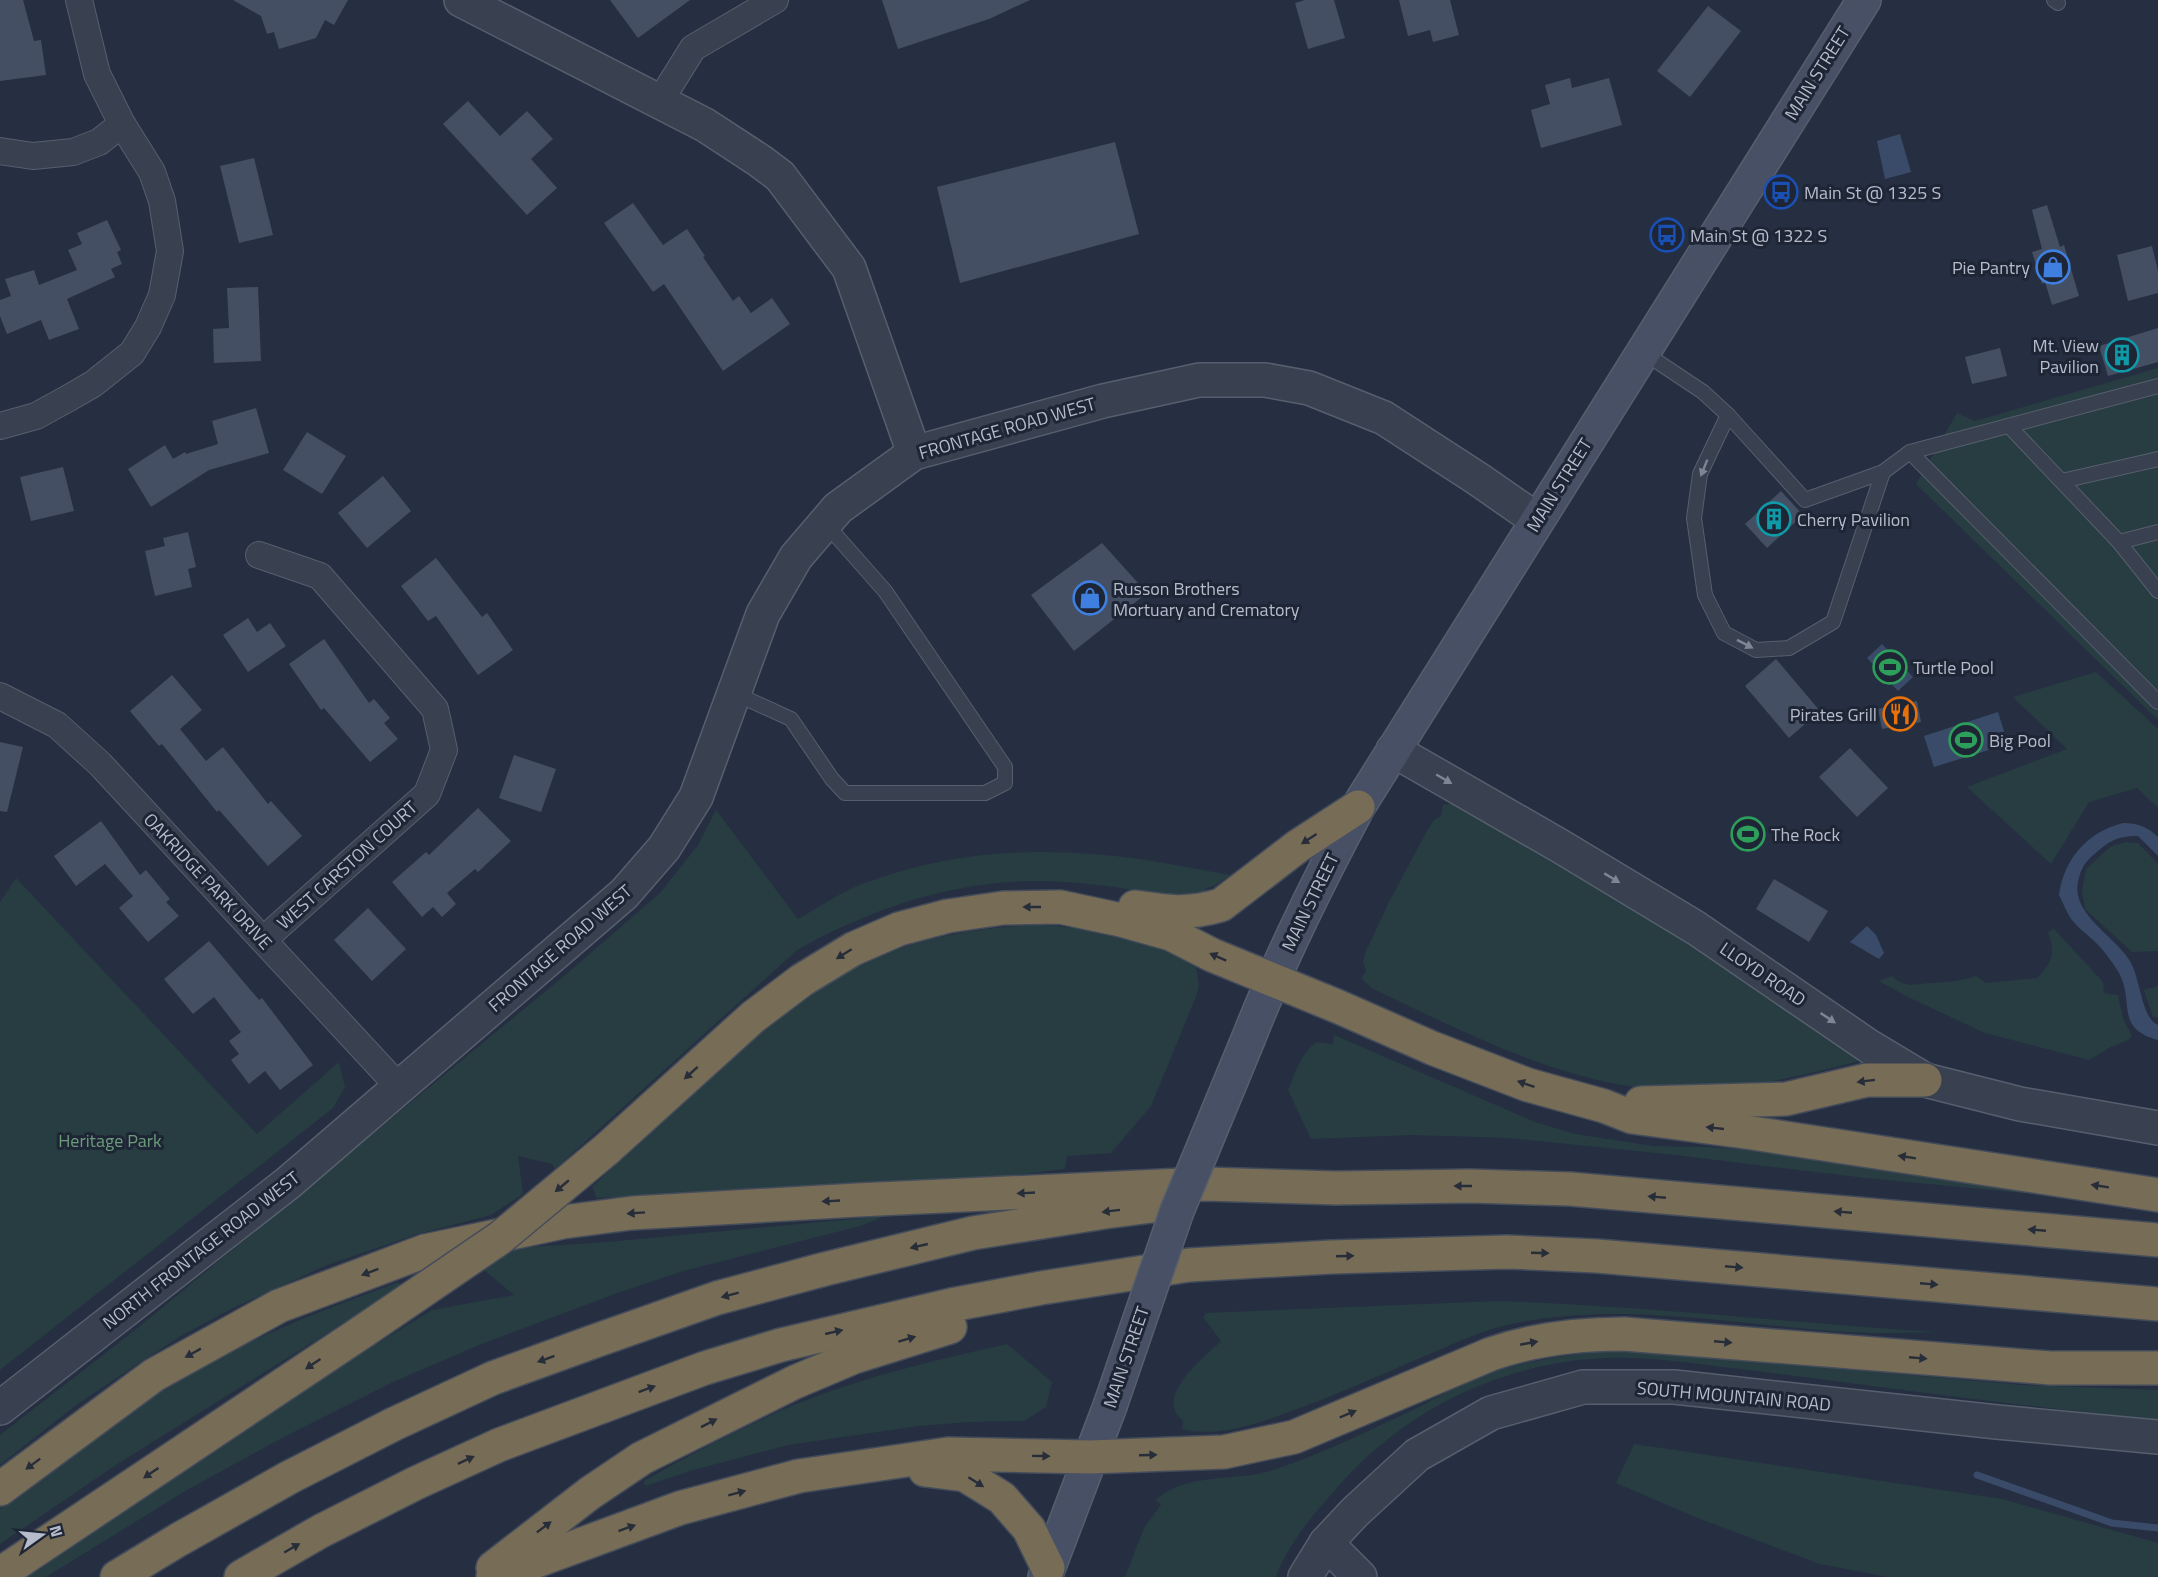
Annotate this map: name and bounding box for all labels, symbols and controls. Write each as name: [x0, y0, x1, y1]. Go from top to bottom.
street label: MAIN STREET: [1777, 20, 1857, 125]
bus stop icon: Main St @ 1325 S: [1763, 174, 1799, 210]
place label: Main St @ 1325 S: [1804, 179, 1941, 206]
bus stop icon: Main St @ 1322 S: [1649, 217, 1685, 253]
place label: Main St @ 1322 S: [1690, 222, 1827, 249]
shop icon: Pie Pantry: [2035, 249, 2071, 285]
place label: Pie Pantry: [1952, 254, 2030, 281]
place label: Mt. View Pavilion: [2033, 332, 2099, 380]
building icon: Mt. View Pavilion: [2104, 337, 2140, 373]
street label: FRONTAGE ROAD WEST: [915, 390, 1099, 466]
street label: MAIN STREET: [1519, 432, 1599, 537]
one-way arrow: [1699, 460, 1709, 478]
building icon: Cherry Pavilion: [1756, 501, 1792, 537]
place label: Cherry Pavilion: [1797, 506, 1910, 533]
place label: Russon Brothers Mortuary and Crematory: [1113, 575, 1300, 623]
shop icon: Russon Brothers Mortuary and Crematory: [1072, 580, 1108, 616]
one-way arrow: [1737, 639, 1754, 649]
sports icon: Turtle Pool: [1872, 649, 1908, 685]
place label: Turtle Pool: [1913, 654, 1994, 681]
restaurant icon: Pirates Grill: [1882, 696, 1918, 732]
place label: Pirates Grill: [1790, 701, 1877, 728]
sports icon: Big Pool: [1948, 722, 1984, 758]
place label: Big Pool: [1989, 727, 2051, 754]
one-way arrow: [1436, 774, 1453, 784]
street label: WEST CARSTON COURT: [271, 794, 424, 936]
street label: OAKRIDGE PARK DRIVE: [137, 807, 279, 955]
sports icon: The Rock: [1730, 816, 1766, 852]
place label: The Rock: [1771, 821, 1840, 848]
one-way arrow: [1302, 833, 1318, 845]
street label: MAIN STREET: [1275, 848, 1346, 956]
one-way arrow: [1604, 872, 1620, 883]
street label: FRONTAGE ROAD WEST: [482, 877, 638, 1018]
one-way arrow: [1022, 903, 1041, 912]
street label: LLOYD ROAD: [1715, 935, 1811, 1013]
one-way arrow: [836, 949, 852, 960]
one-way arrow: [1209, 953, 1226, 962]
one-way arrow: [1820, 1012, 1836, 1023]
one-way arrow: [684, 1066, 698, 1080]
one-way arrow: [1857, 1077, 1876, 1086]
one-way arrow: [1517, 1078, 1535, 1088]
one-way arrow: [1705, 1124, 1724, 1133]
park label: Heritage Park: [58, 1127, 162, 1154]
one-way arrow: [1898, 1152, 1917, 1161]
street label: NORTH FRONTAGE ROAD WEST: [97, 1164, 306, 1336]
one-way arrow: [554, 1180, 570, 1193]
one-way arrow: [1453, 1181, 1472, 1191]
one-way arrow: [2091, 1182, 2110, 1191]
one-way arrow: [1016, 1188, 1035, 1197]
one-way arrow: [1648, 1192, 1667, 1202]
one-way arrow: [821, 1197, 840, 1206]
one-way arrow: [1101, 1207, 1120, 1216]
one-way arrow: [1833, 1207, 1852, 1217]
one-way arrow: [627, 1209, 646, 1218]
one-way arrow: [2027, 1225, 2046, 1234]
one-way arrow: [910, 1242, 928, 1252]
one-way arrow: [1530, 1249, 1549, 1258]
one-way arrow: [1336, 1252, 1355, 1261]
one-way arrow: [1725, 1262, 1744, 1272]
one-way arrow: [361, 1267, 379, 1277]
one-way arrow: [1919, 1279, 1938, 1289]
one-way arrow: [721, 1290, 739, 1300]
street label: MAIN STREET: [1096, 1302, 1156, 1412]
one-way arrow: [825, 1327, 843, 1337]
one-way arrow: [898, 1334, 916, 1343]
one-way arrow: [1714, 1337, 1733, 1347]
one-way arrow: [1520, 1338, 1539, 1347]
one-way arrow: [185, 1348, 202, 1358]
one-way arrow: [1908, 1353, 1927, 1363]
one-way arrow: [537, 1354, 555, 1364]
one-way arrow: [306, 1358, 322, 1370]
street label: SOUTH MOUNTAIN ROAD: [1636, 1374, 1832, 1418]
one-way arrow: [639, 1383, 657, 1393]
one-way arrow: [1339, 1409, 1357, 1418]
one-way arrow: [700, 1419, 717, 1428]
one-way arrow: [1139, 1450, 1158, 1460]
one-way arrow: [1032, 1451, 1051, 1461]
one-way arrow: [458, 1456, 475, 1465]
one-way arrow: [26, 1458, 42, 1470]
one-way arrow: [143, 1467, 160, 1478]
one-way arrow: [968, 1476, 984, 1487]
one-way arrow: [728, 1488, 746, 1497]
north arrow: [12, 1505, 72, 1565]
one-way arrow: [537, 1522, 552, 1534]
one-way arrow: [618, 1522, 636, 1532]
text: N: [43, 1523, 70, 1540]
one-way arrow: [284, 1543, 301, 1553]

